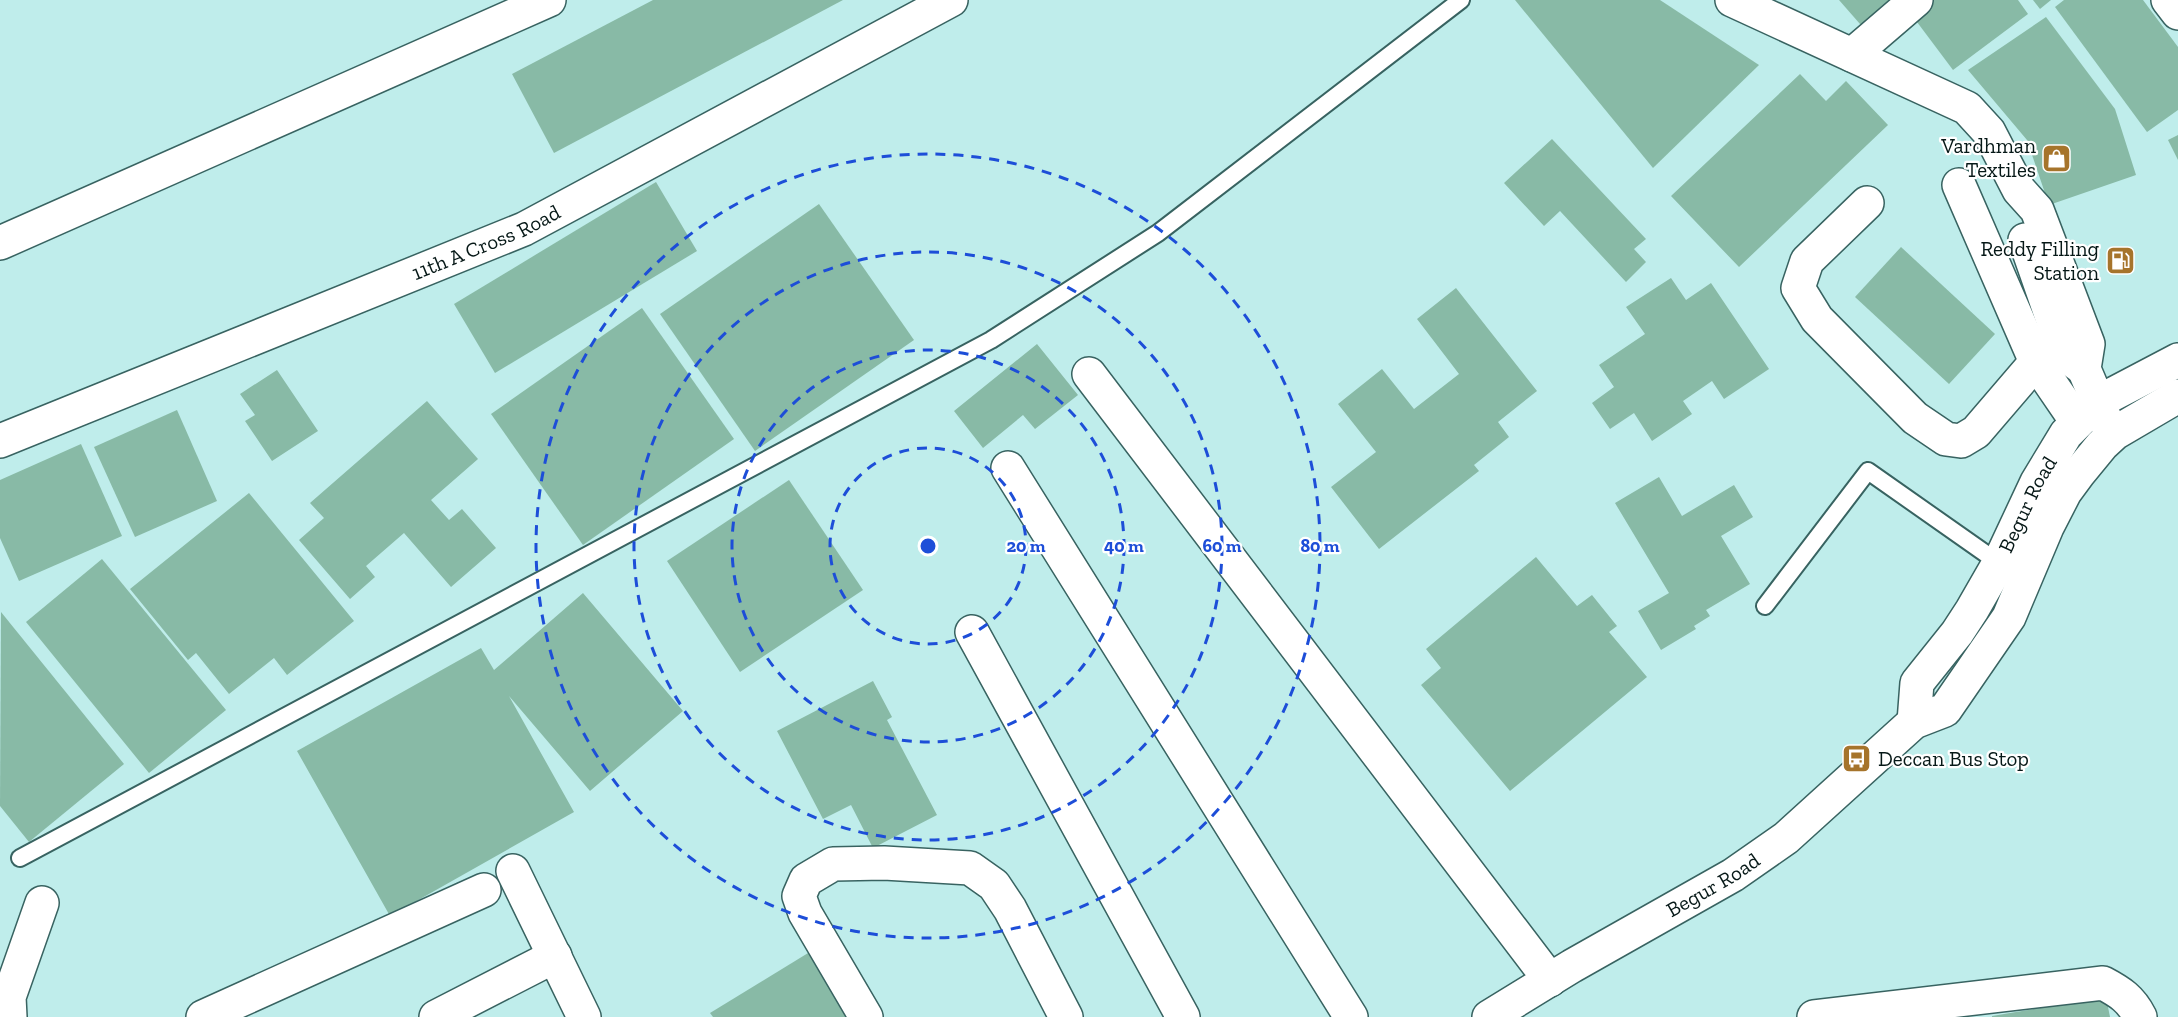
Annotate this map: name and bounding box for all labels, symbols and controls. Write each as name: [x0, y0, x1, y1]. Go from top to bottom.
place label: Vardhman Textiles: [1940, 133, 2036, 182]
shop icon: Vardhman Textiles: [2041, 142, 2073, 174]
street label: 11th A Cross Road: [408, 199, 565, 285]
place label: Reddy Filling Station: [1980, 236, 2099, 285]
fuel station icon: Reddy Filling Station: [2104, 245, 2136, 277]
street label: Begur Road: [1993, 451, 2062, 556]
text: 20 m: [1006, 535, 1046, 557]
text: 40 m: [1104, 535, 1144, 557]
text: 60 m: [1202, 535, 1242, 557]
text: 80 m: [1300, 535, 1340, 557]
centre of rings: [918, 536, 938, 556]
bus stop icon: Deccan Bus Stop: [1841, 743, 1873, 775]
place label: Deccan Bus Stop: [1878, 746, 2029, 771]
street label: Begur Road: [1662, 847, 1765, 922]

